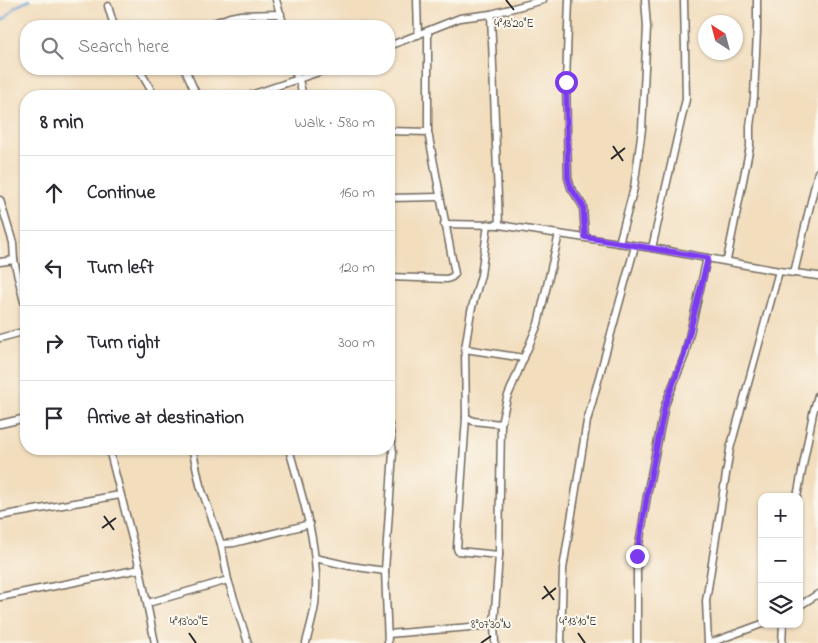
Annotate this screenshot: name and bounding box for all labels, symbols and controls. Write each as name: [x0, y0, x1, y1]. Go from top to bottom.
text: 4°13'20"E: [494, 15, 534, 33]
north arrow: [698, 15, 743, 60]
search box: [20, 20, 395, 75]
icon: search: [38, 34, 66, 62]
text: Search here: [78, 34, 169, 61]
route start: [555, 71, 578, 94]
text: 8 min: [40, 108, 84, 138]
text: Walk · 580 m: [294, 111, 375, 135]
icon: ahead: [40, 179, 68, 207]
text: Continue: [87, 180, 155, 207]
text: 160 m: [340, 181, 375, 205]
icon: left: [40, 254, 68, 282]
text: Turn left: [87, 255, 154, 282]
text: 120 m: [339, 256, 375, 280]
icon: right: [40, 329, 68, 357]
text: Turn right: [87, 330, 160, 357]
text: 300 m: [338, 331, 375, 355]
icon: arrive: [40, 404, 68, 432]
text: Arrive at destination: [87, 405, 244, 432]
map controls: [758, 493, 803, 628]
button: +: [758, 493, 803, 538]
button: −: [758, 538, 803, 583]
route end: [626, 545, 649, 568]
button: layers: [758, 583, 803, 628]
text: 4°13'00"E: [170, 613, 208, 631]
text: 4°13'10"E: [559, 613, 597, 631]
text: 8°07'30"N: [471, 616, 511, 634]

